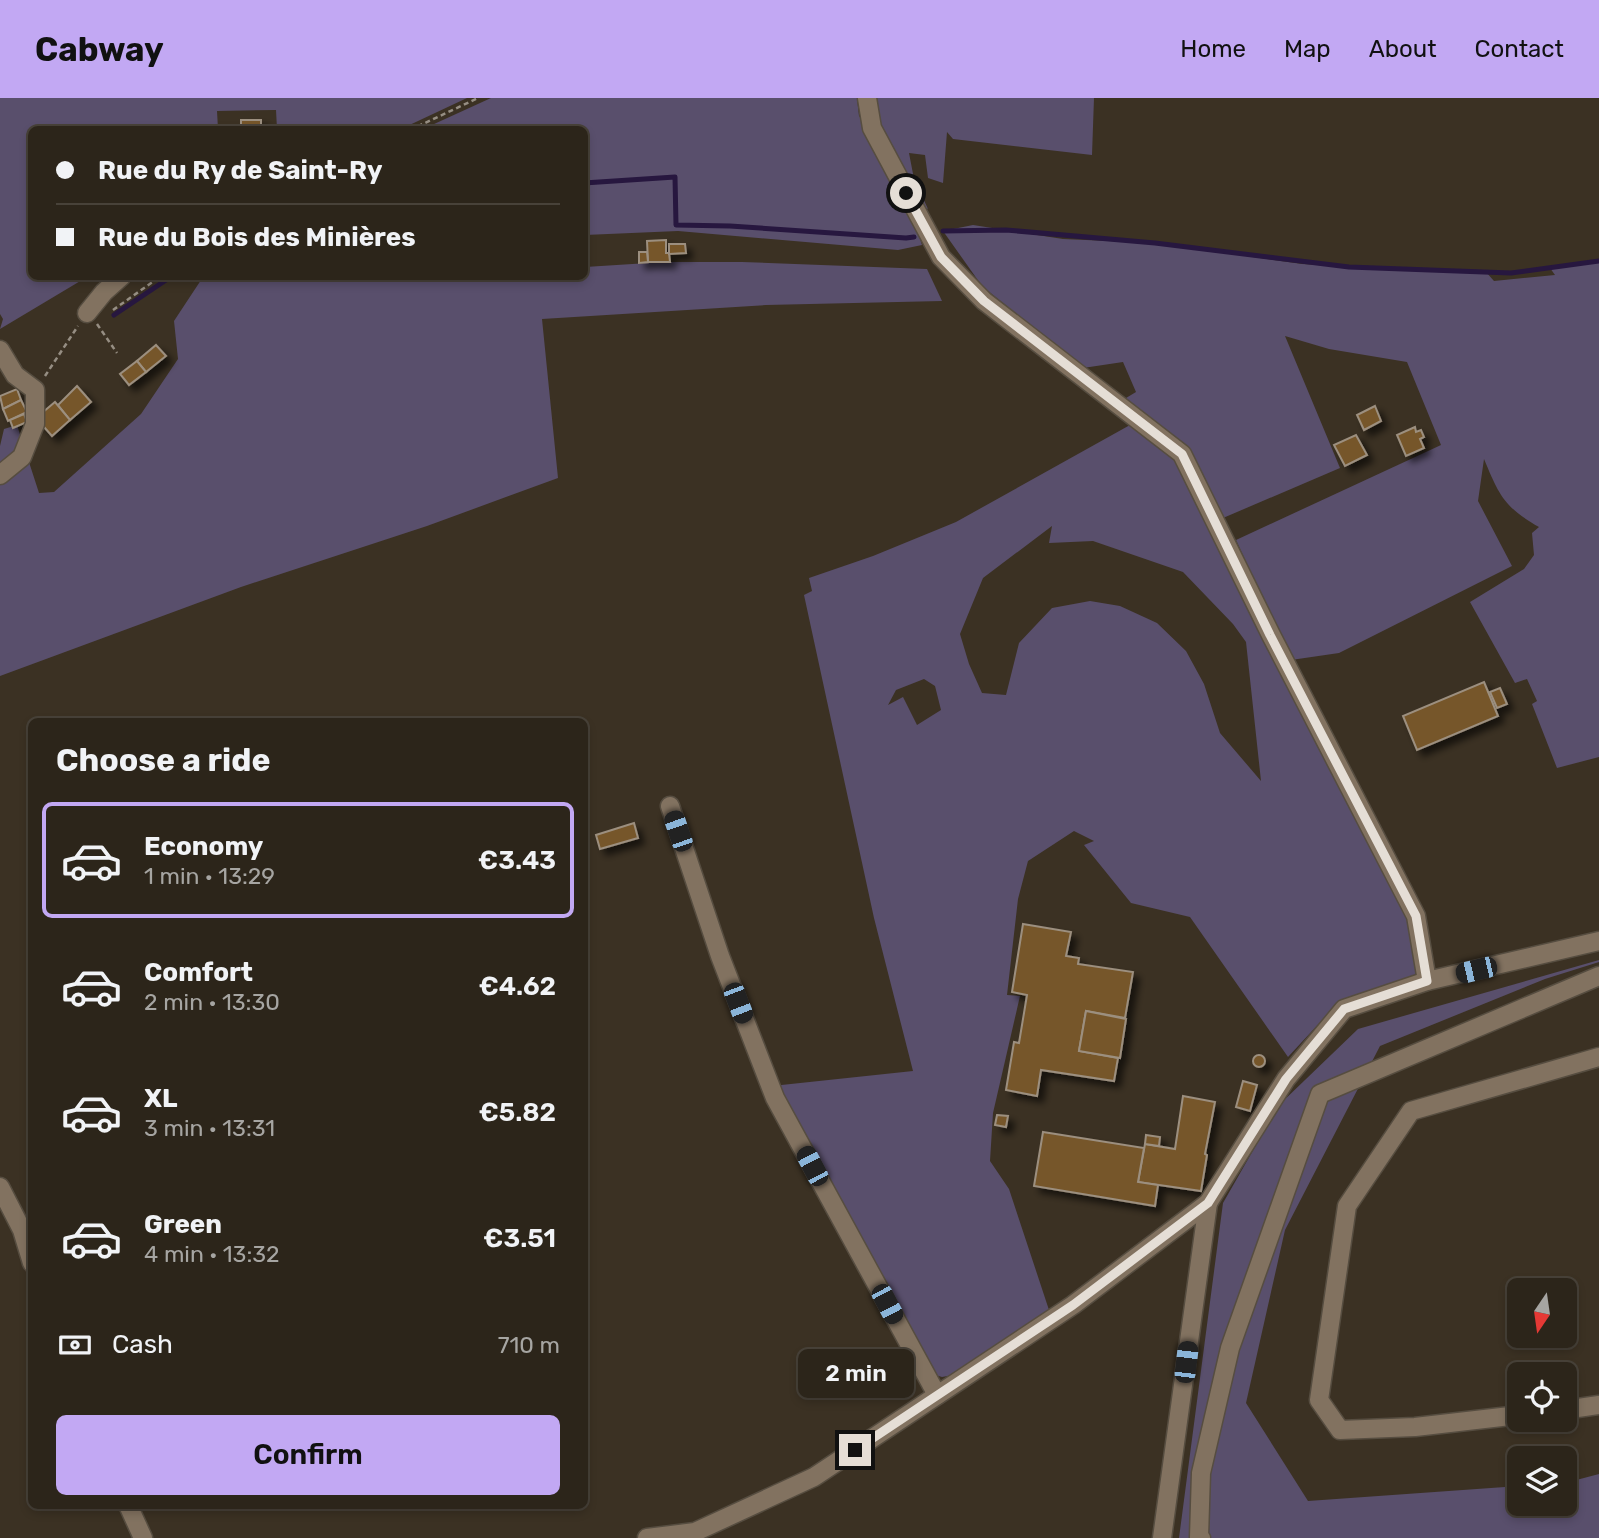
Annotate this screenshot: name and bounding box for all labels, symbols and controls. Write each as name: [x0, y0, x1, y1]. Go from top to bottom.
text: Cabway: [35, 30, 164, 69]
text: Home: [1180, 35, 1246, 63]
text: Map: [1284, 35, 1331, 63]
text: About: [1369, 35, 1437, 63]
text: Contact: [1475, 35, 1564, 63]
text: Rue du Ry de Saint-Ry: [98, 155, 382, 186]
route start: [890, 177, 922, 209]
text: Rue du Bois des Minières: [98, 222, 416, 253]
text: Choose a ride: [56, 741, 270, 779]
car: [662, 808, 695, 854]
icon: car: [60, 829, 123, 892]
text: Economy: [144, 831, 263, 862]
text: €3.43: [478, 845, 556, 876]
text: 1 min · 13:29: [144, 862, 275, 890]
icon: car: [60, 955, 123, 1018]
car: [1454, 955, 1499, 985]
text: Comfort: [144, 957, 253, 988]
text: €4.62: [479, 971, 556, 1002]
car: [721, 980, 756, 1026]
text: 2 min · 13:30: [144, 988, 280, 1016]
icon: car: [60, 1081, 123, 1144]
text: XL: [144, 1083, 177, 1114]
text: €5.82: [479, 1097, 556, 1128]
text: 3 min · 13:31: [144, 1114, 275, 1142]
car: [793, 1143, 832, 1189]
icon: car: [60, 1207, 123, 1270]
text: Green: [144, 1209, 222, 1240]
text: €3.51: [483, 1223, 556, 1254]
text: 4 min · 13:32: [144, 1240, 280, 1268]
north arrow: [1507, 1278, 1577, 1348]
map controls: [1507, 1278, 1577, 1516]
car: [868, 1281, 907, 1327]
icon: cash: [56, 1326, 94, 1364]
text: Cash: [112, 1329, 173, 1360]
text: 710 m: [498, 1331, 560, 1359]
car: [1174, 1340, 1199, 1384]
callout: 2 min: [797, 1348, 913, 1398]
text: 2 min: [825, 1359, 887, 1387]
button: locate: [1507, 1362, 1577, 1432]
button: Confirm: [56, 1415, 560, 1495]
route end: [839, 1434, 871, 1466]
button: layers: [1507, 1446, 1577, 1516]

